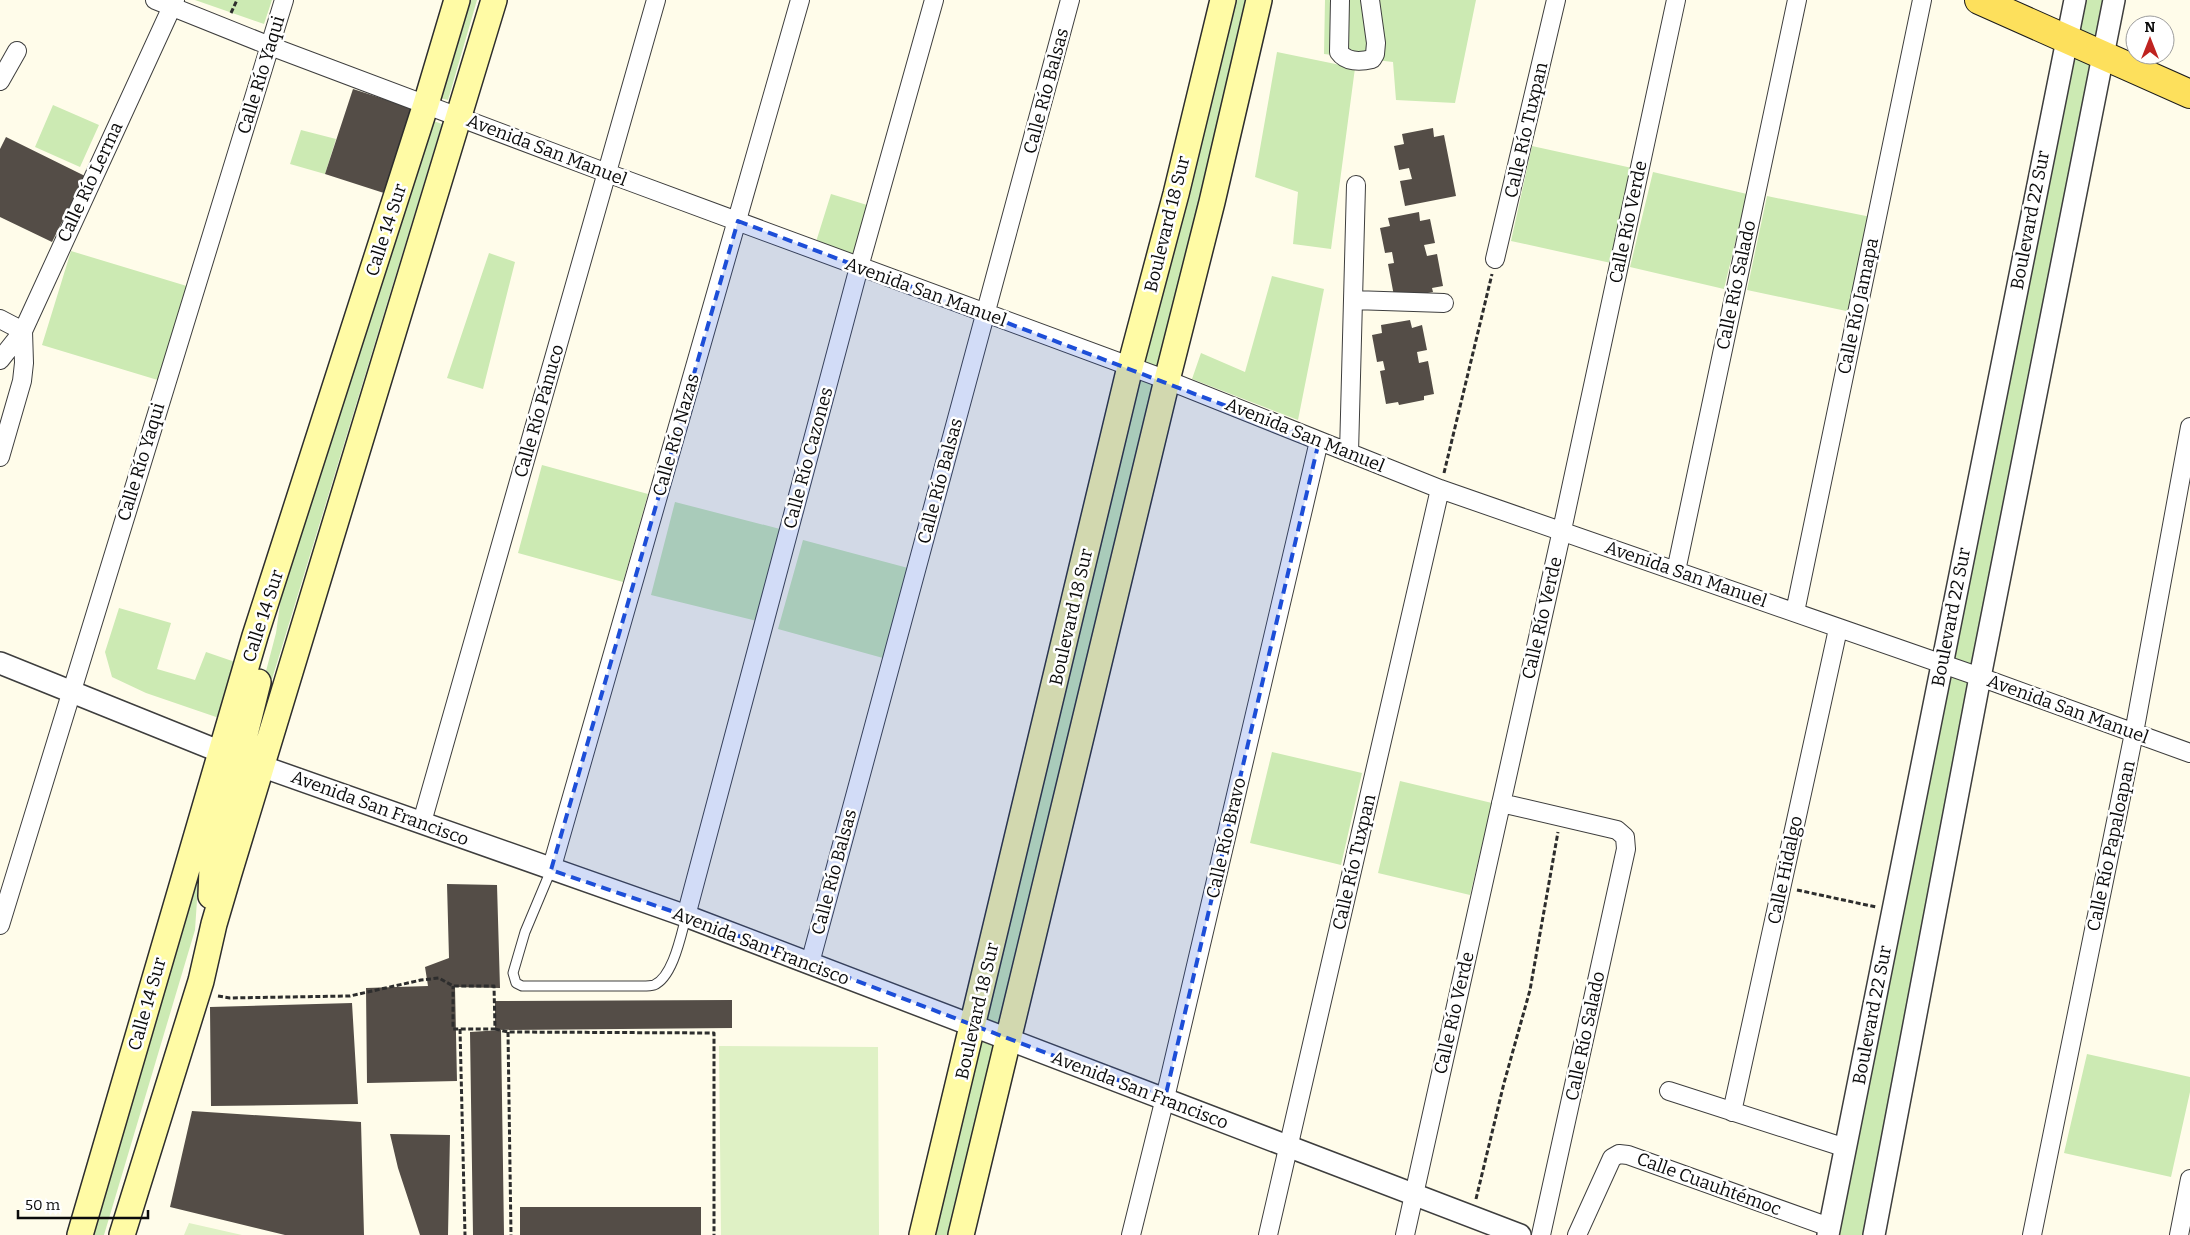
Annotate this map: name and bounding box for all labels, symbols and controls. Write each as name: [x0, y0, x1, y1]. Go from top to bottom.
street label: Calle Río Yaqui: [233, 13, 289, 137]
north arrow: [2125, 15, 2175, 65]
text: N: [2145, 19, 2156, 36]
street label: Calle Río Balsas: [1019, 26, 1073, 156]
street label: Calle Río Tuxpan: [1500, 59, 1552, 200]
street label: Avenida San Manuel: [464, 109, 630, 191]
street label: Calle Río Lerma: [53, 118, 128, 246]
street label: Boulevard 22 Sur: [2006, 149, 2054, 291]
street label: Boulevard 18 Sur: [1139, 154, 1195, 294]
street label: Calle Río Verde: [1604, 159, 1652, 285]
street label: Calle 14 Sur: [361, 181, 411, 279]
street label: Calle Río Salado: [1712, 218, 1760, 352]
street label: Calle Río Jamapa: [1833, 236, 1883, 376]
street label: Avenida San Manuel: [842, 253, 1010, 331]
street label: Calle Río Pánuco: [509, 342, 569, 480]
street label: Calle Río Nazas: [648, 371, 704, 499]
street label: Calle Río Cazones: [779, 385, 837, 531]
street label: Avenida San Manuel: [1222, 393, 1388, 477]
street label: Calle Río Yaqui: [113, 400, 169, 524]
street label: Calle Río Balsas: [913, 416, 967, 546]
street label: Avenida San Manuel: [1602, 536, 1770, 612]
street label: Boulevard 18 Sur: [1045, 546, 1097, 688]
street label: Boulevard 22 Sur: [1927, 546, 1975, 688]
street label: Calle Río Verde: [1517, 555, 1567, 681]
street label: Calle 14 Sur: [238, 567, 288, 665]
street label: Avenida San Manuel: [1984, 670, 2152, 748]
street label: Calle Río Papaloapan: [2082, 758, 2140, 933]
street label: Avenida San Francisco: [288, 766, 472, 850]
street label: Calle Río Bravo: [1201, 775, 1251, 901]
street label: Calle Río Tuxpan: [1328, 791, 1380, 932]
street label: Calle Río Balsas: [807, 807, 861, 937]
street label: Calle Hidalgo: [1763, 814, 1807, 926]
street label: Avenida San Francisco: [670, 902, 852, 990]
street label: Boulevard 18 Sur: [951, 940, 1003, 1082]
street label: Boulevard 22 Sur: [1848, 944, 1896, 1086]
street label: Calle Río Verde: [1429, 950, 1479, 1076]
street label: Calle 14 Sur: [123, 955, 171, 1053]
street label: Calle Río Salado: [1561, 969, 1609, 1103]
street label: Avenida San Francisco: [1049, 1046, 1231, 1134]
street label: Calle Cuauhtémoc: [1634, 1148, 1784, 1220]
scale bar: [18, 1188, 148, 1220]
text: 50 m: [25, 1196, 61, 1214]

